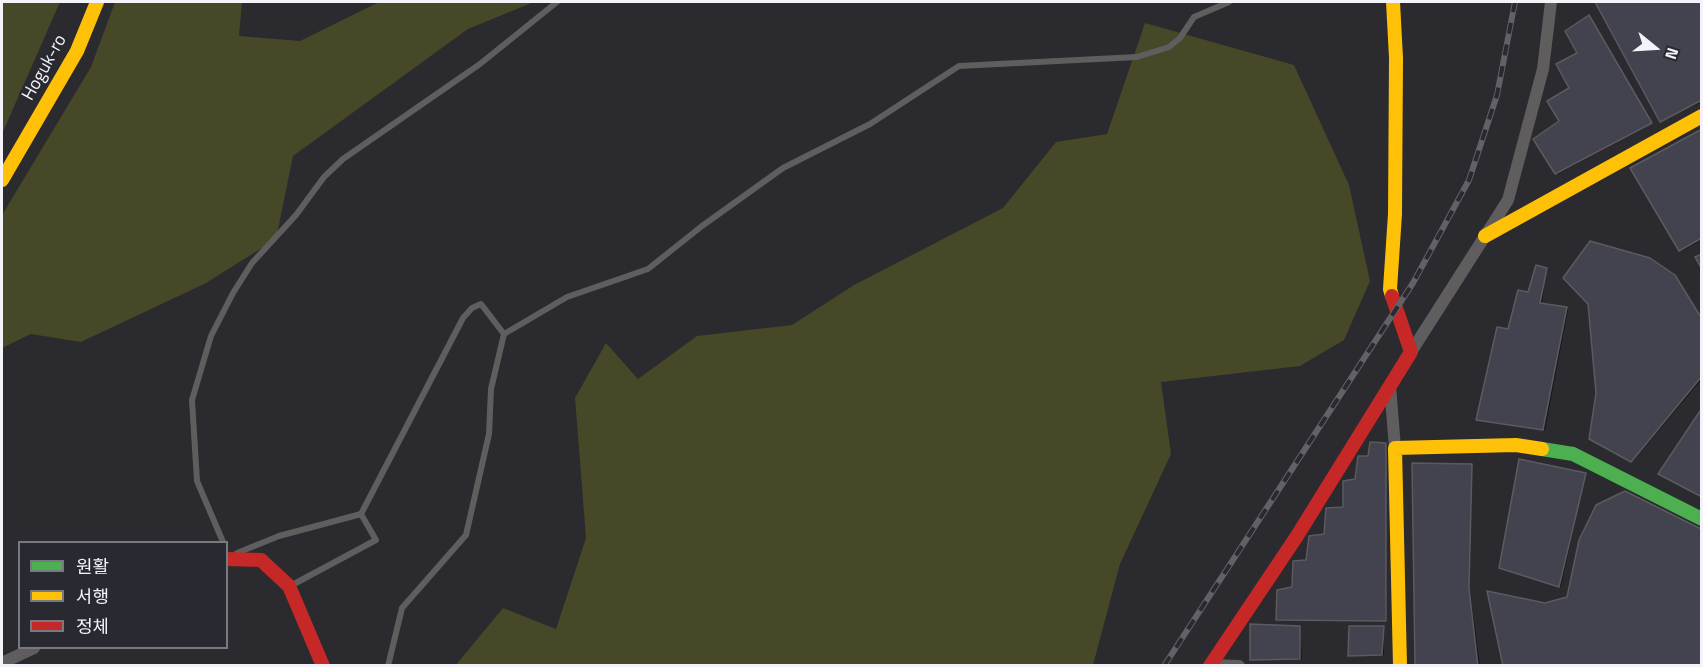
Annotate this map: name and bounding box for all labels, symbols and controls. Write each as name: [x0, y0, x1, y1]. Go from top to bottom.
north arrow: [1625, 18, 1685, 78]
street label: Hoguk-ro: [18, 31, 72, 105]
text: N: [1659, 45, 1685, 63]
legend: [18, 541, 228, 649]
text: 원활: [76, 553, 109, 580]
text: 서행: [76, 583, 109, 610]
text: 정체: [76, 613, 109, 640]

